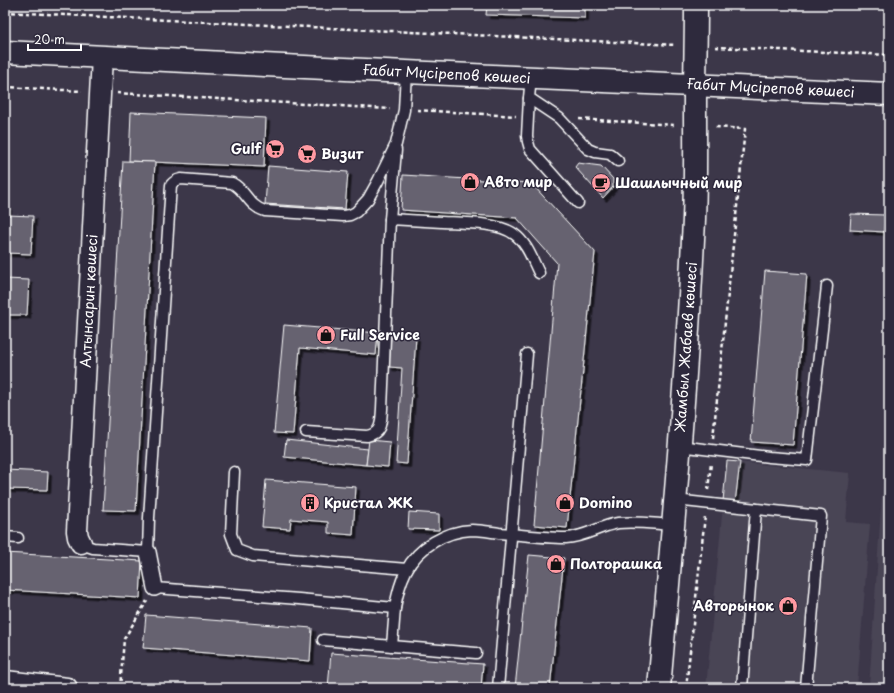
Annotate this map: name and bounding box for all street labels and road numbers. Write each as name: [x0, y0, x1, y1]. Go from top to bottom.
street label: Ғабит Мүсірепов көшесі: [363, 59, 531, 88]
street label: Ғабит Мүсірепов көшесі: [687, 73, 855, 102]
street label: Алтынсарин көшесі: [75, 234, 102, 368]
street label: Жамбыл Жабаев көшесі: [669, 261, 702, 433]

